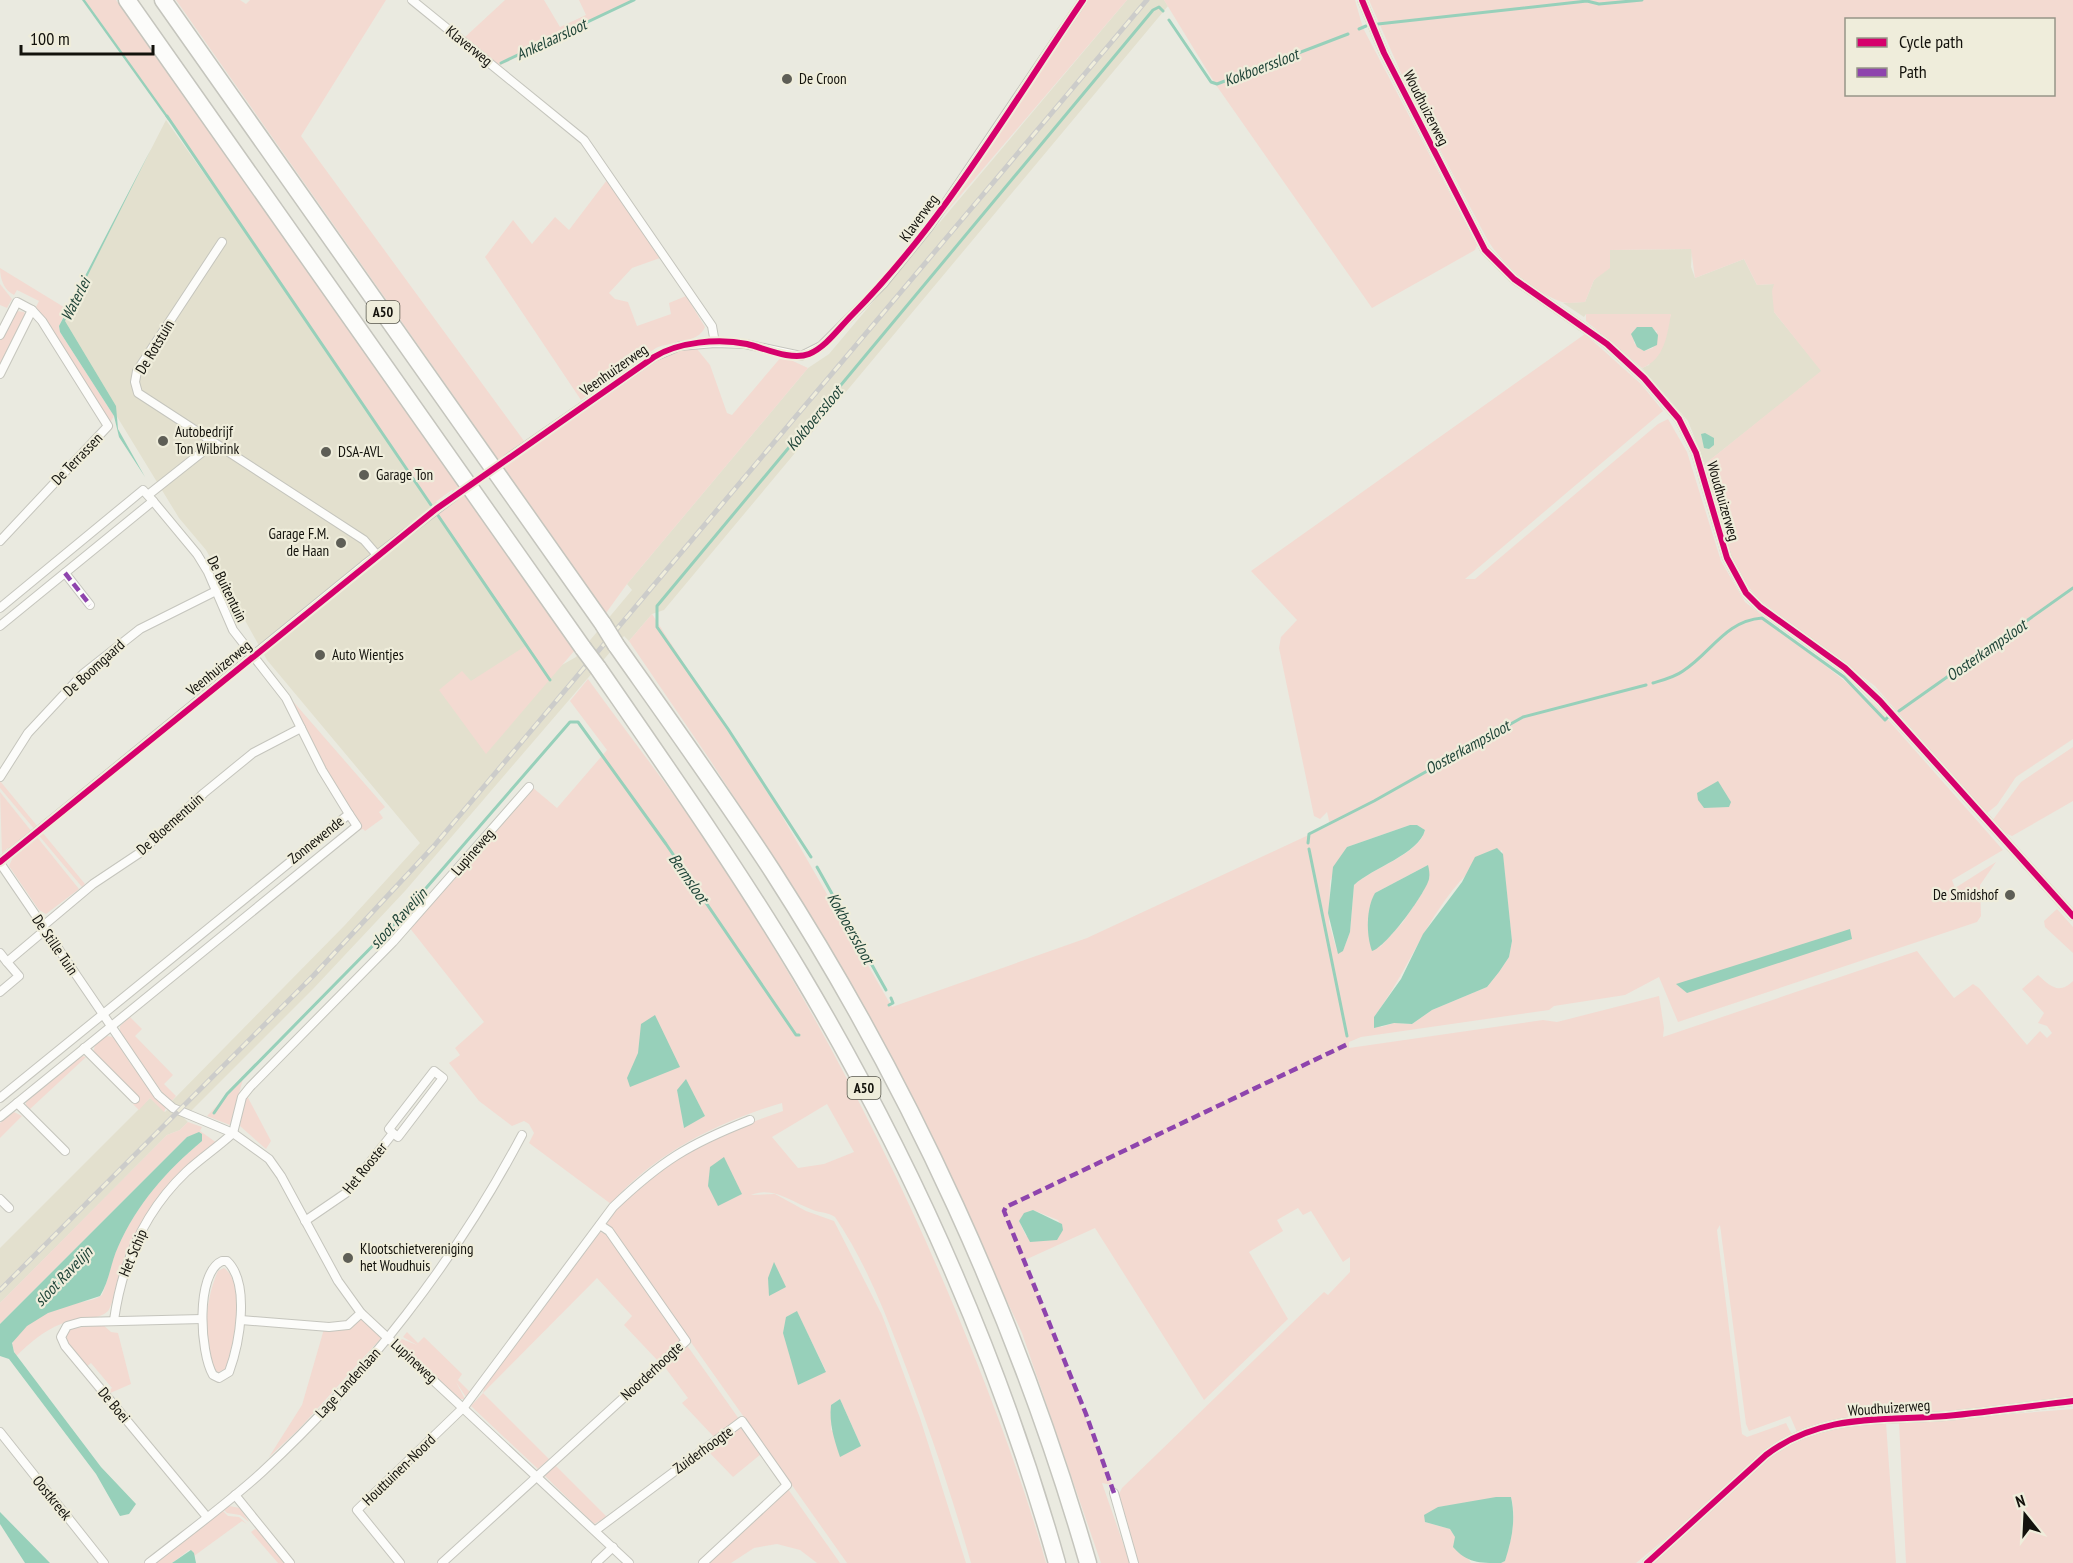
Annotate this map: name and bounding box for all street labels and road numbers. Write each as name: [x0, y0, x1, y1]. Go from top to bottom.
street label: Klaverweg: [442, 21, 496, 70]
street label: Woudhuizerweg: [1399, 67, 1454, 149]
street label: Klaverweg: [895, 190, 942, 245]
road number: A50: [366, 301, 400, 323]
street label: De Rotstuin: [131, 316, 178, 377]
street label: Veenhuizerweg: [575, 339, 651, 400]
street label: De Terrassen: [47, 429, 106, 489]
street label: Woudhuizerweg: [1703, 459, 1744, 543]
street label: De Buitentuin: [203, 553, 252, 625]
street label: De Boomgaard: [59, 635, 128, 700]
street label: Veenhuizerweg: [182, 636, 255, 700]
street label: De Bloementuin: [132, 789, 207, 859]
street label: Zonnewende: [284, 811, 347, 868]
street label: Lupineweg: [447, 824, 498, 879]
street label: De Stille Tuin: [28, 911, 83, 979]
road number: A50: [848, 1077, 880, 1099]
street label: Het Rooster: [338, 1138, 392, 1197]
street label: Het Schip: [114, 1226, 151, 1279]
street label: Lupineweg: [387, 1335, 441, 1387]
street label: Noorderhoogte: [617, 1337, 687, 1404]
street label: Lage Landenlaan: [311, 1344, 384, 1422]
street label: De Boei: [94, 1383, 135, 1426]
street label: Woudhuizerweg: [1847, 1395, 1931, 1420]
street label: Zuiderhoogte: [669, 1422, 736, 1478]
street label: Houttuinen-Noord: [358, 1430, 439, 1509]
street label: Oostkreek: [29, 1472, 76, 1524]

